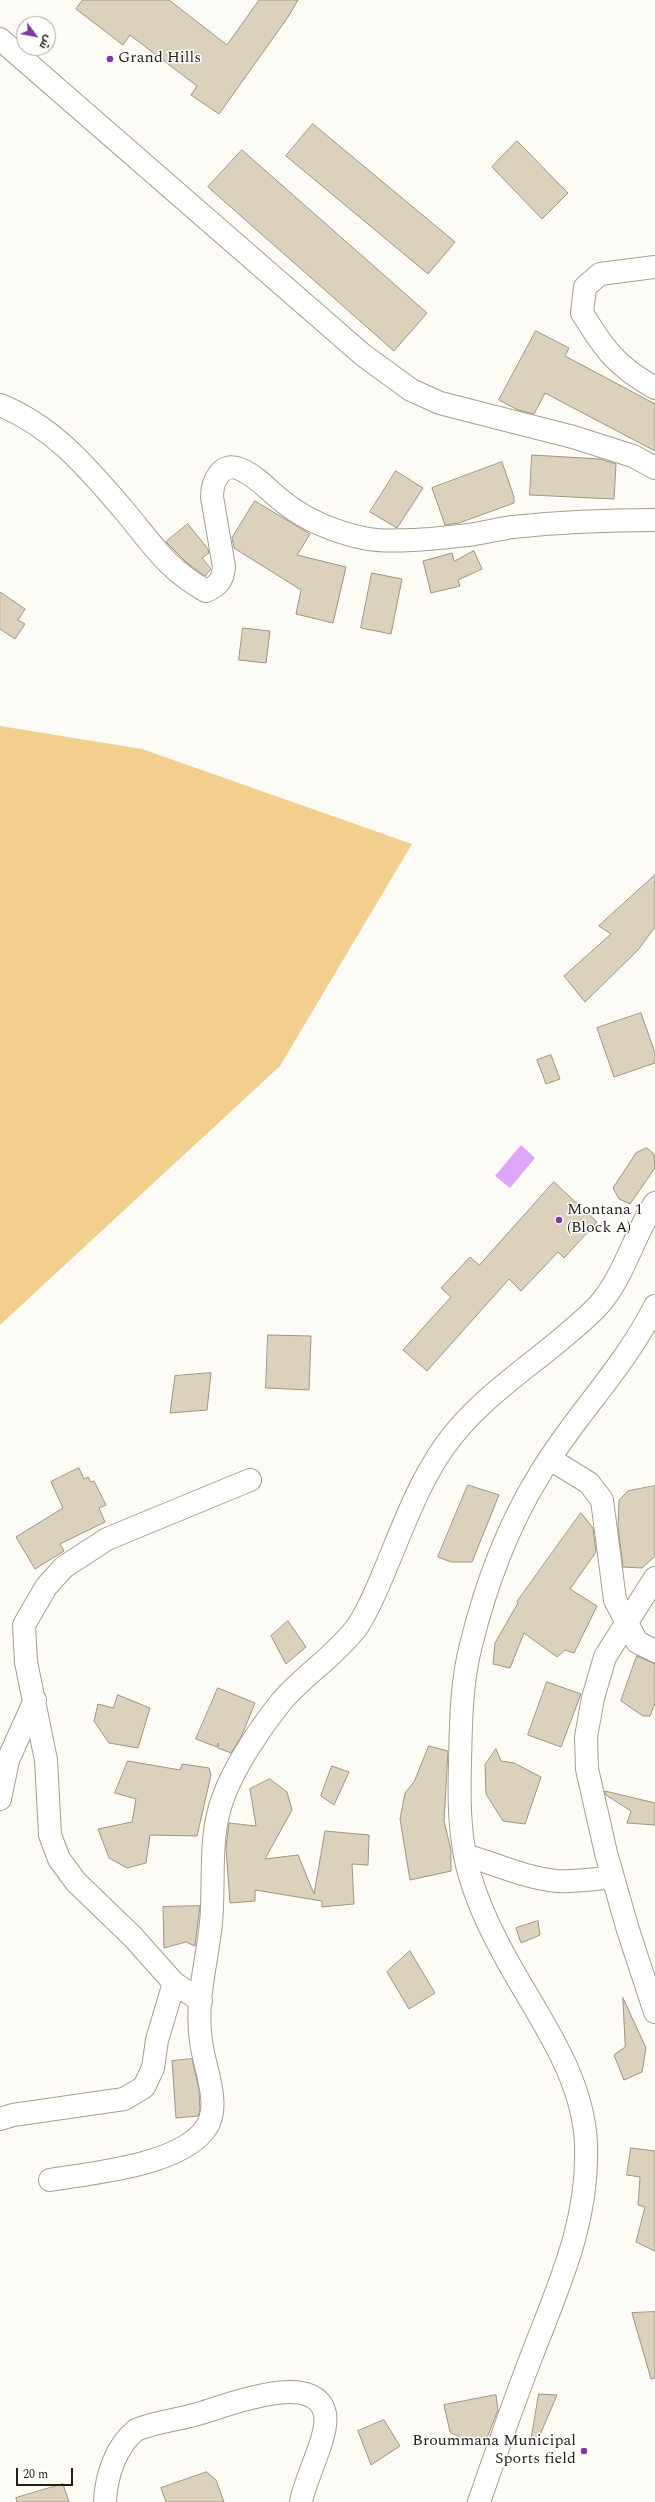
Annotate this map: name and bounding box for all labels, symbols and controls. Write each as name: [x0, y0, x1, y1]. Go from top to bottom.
north arrow: [16, 16, 56, 56]
text: ش: [35, 32, 57, 53]
place label: Grand Hills: [118, 49, 201, 69]
marker: Grand Hills: [105, 54, 115, 64]
place label: Montana 1 (Block A): [567, 1201, 643, 1239]
marker: Montana 1 (Block A): [554, 1215, 564, 1225]
place label: Broummana Municipal Sports field: [412, 2432, 576, 2470]
marker: Broummana Municipal Sports field: [579, 2446, 589, 2456]
scale bar: [18, 2460, 75, 2486]
text: 20 m: [23, 2465, 48, 2484]

